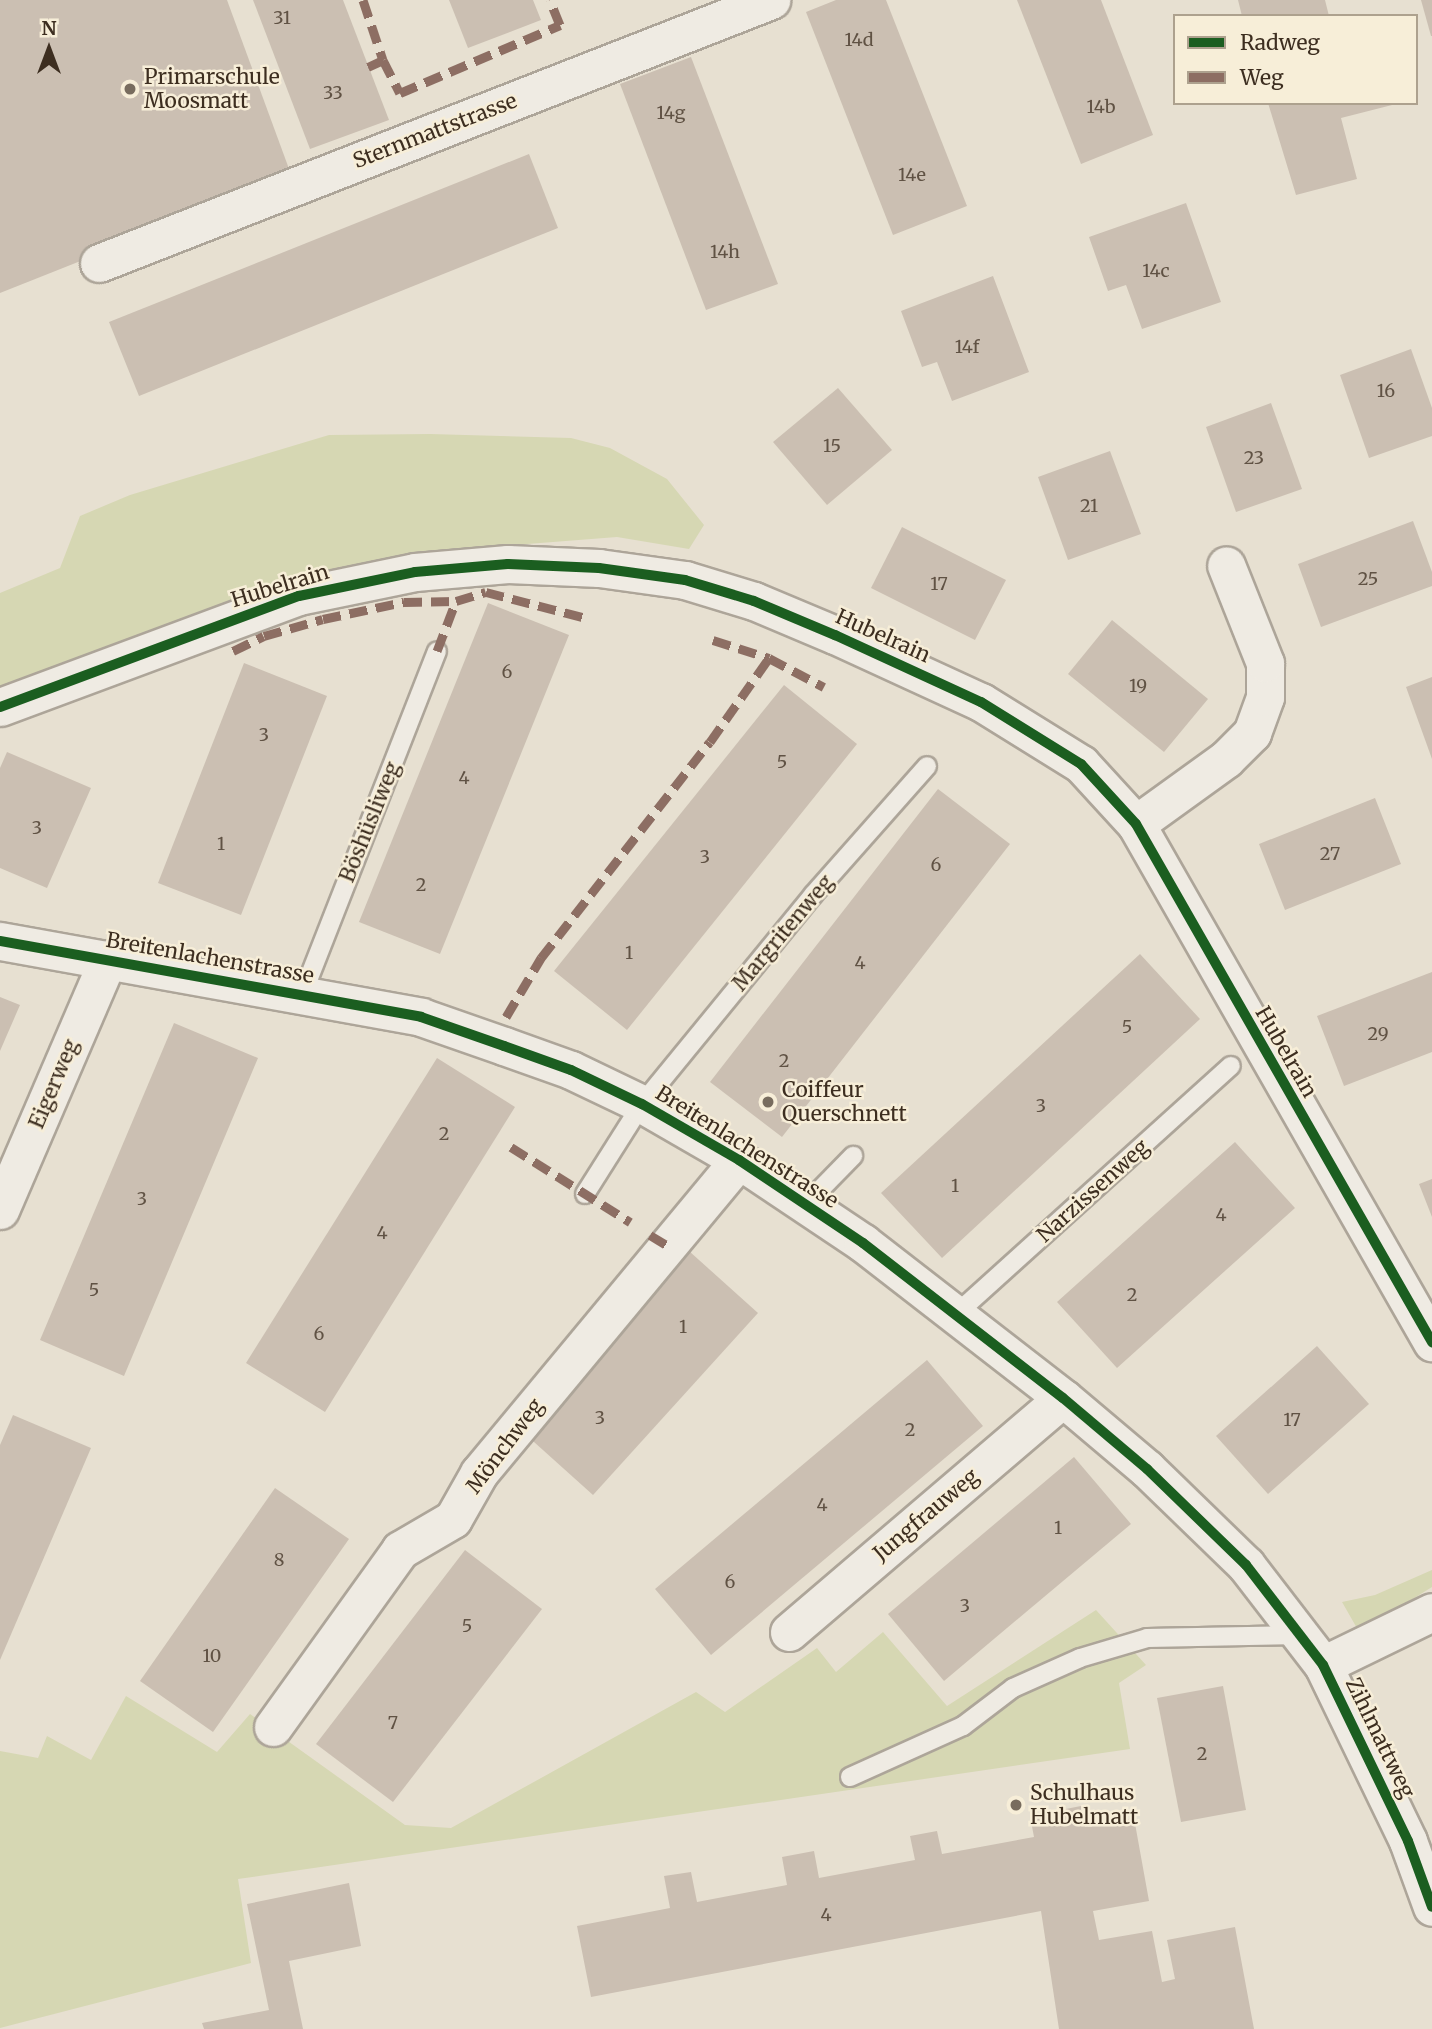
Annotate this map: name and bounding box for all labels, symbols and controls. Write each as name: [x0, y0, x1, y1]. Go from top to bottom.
house number: 31: [273, 7, 291, 29]
north arrow: [14, 14, 84, 84]
legend: [1173, 14, 1418, 105]
text: N: [41, 16, 57, 40]
house number: 14d: [844, 29, 874, 51]
text: Radweg: [1240, 29, 1320, 56]
place label: Primarschule Moosmatt: [144, 64, 280, 114]
text: Weg: [1240, 64, 1284, 91]
marker: Primarschule Moosmatt: [122, 81, 138, 97]
house number: 33: [323, 82, 343, 104]
street label: Sternmattstrasse: [349, 88, 521, 174]
house number: 14b: [1087, 96, 1115, 118]
house number: 14g: [657, 102, 685, 124]
house number: 14e: [898, 164, 926, 186]
house number: 14h: [710, 241, 740, 263]
house number: 14c: [1142, 260, 1170, 282]
house number: 14f: [955, 336, 979, 358]
house number: 16: [1377, 380, 1395, 402]
house number: 15: [823, 435, 841, 457]
house number: 23: [1244, 447, 1264, 469]
house number: 21: [1080, 495, 1098, 517]
street label: Hubelrain: [228, 559, 332, 613]
house number: 25: [1358, 568, 1378, 590]
house number: 17: [930, 573, 948, 595]
street label: Hubelrain: [832, 604, 934, 668]
house number: 6: [502, 661, 512, 683]
house number: 19: [1129, 675, 1147, 697]
house number: 3: [259, 724, 269, 746]
house number: 5: [777, 751, 787, 773]
street label: Böshüsliweg: [334, 758, 406, 886]
house number: 4: [458, 767, 470, 789]
house number: 3: [32, 817, 42, 839]
house number: 1: [217, 833, 225, 855]
house number: 27: [1320, 843, 1340, 865]
house number: 3: [700, 846, 710, 868]
house number: 6: [931, 854, 941, 876]
street label: Margritenweg: [727, 870, 839, 996]
house number: 2: [416, 874, 426, 896]
street label: Breitenlachenstrasse: [104, 927, 316, 989]
house number: 1: [625, 942, 633, 964]
house number: 4: [854, 952, 866, 974]
street label: Hubelrain: [1250, 1002, 1322, 1102]
house number: 5: [1122, 1016, 1132, 1038]
house number: 29: [1367, 1023, 1389, 1045]
street label: Eigerweg: [24, 1036, 84, 1132]
house number: 2: [779, 1050, 789, 1072]
place label: Coiffeur Querschnett: [782, 1077, 907, 1127]
street label: Breitenlachenstrasse: [651, 1081, 843, 1213]
marker: Coiffeur Querschnett: [760, 1094, 776, 1110]
house number: 3: [1036, 1095, 1046, 1117]
house number: 2: [439, 1123, 449, 1145]
street label: Narzissenweg: [1032, 1134, 1154, 1248]
house number: 1: [951, 1175, 959, 1197]
house number: 3: [137, 1188, 147, 1210]
house number: 4: [1215, 1204, 1227, 1226]
house number: 4: [376, 1222, 388, 1244]
house number: 5: [89, 1279, 99, 1301]
house number: 2: [1127, 1284, 1137, 1306]
house number: 1: [679, 1316, 687, 1338]
house number: 6: [314, 1323, 324, 1345]
street label: Mönchweg: [461, 1394, 549, 1498]
house number: 3: [595, 1407, 605, 1429]
house number: 17: [1283, 1409, 1301, 1431]
house number: 2: [905, 1419, 915, 1441]
street label: Jungfrauweg: [868, 1464, 984, 1566]
house number: 4: [816, 1494, 828, 1516]
house number: 1: [1054, 1517, 1062, 1539]
house number: 8: [274, 1549, 284, 1571]
house number: 6: [725, 1571, 735, 1593]
house number: 3: [960, 1595, 970, 1617]
house number: 5: [462, 1615, 472, 1637]
house number: 10: [203, 1645, 221, 1667]
street label: Zihlmattweg: [1340, 1674, 1420, 1802]
house number: 7: [388, 1712, 398, 1734]
house number: 2: [1197, 1743, 1207, 1765]
place label: Schulhaus Hubelmatt: [1030, 1780, 1138, 1830]
marker: Schulhaus Hubelmatt: [1008, 1797, 1024, 1813]
house number: 4: [820, 1904, 832, 1926]

